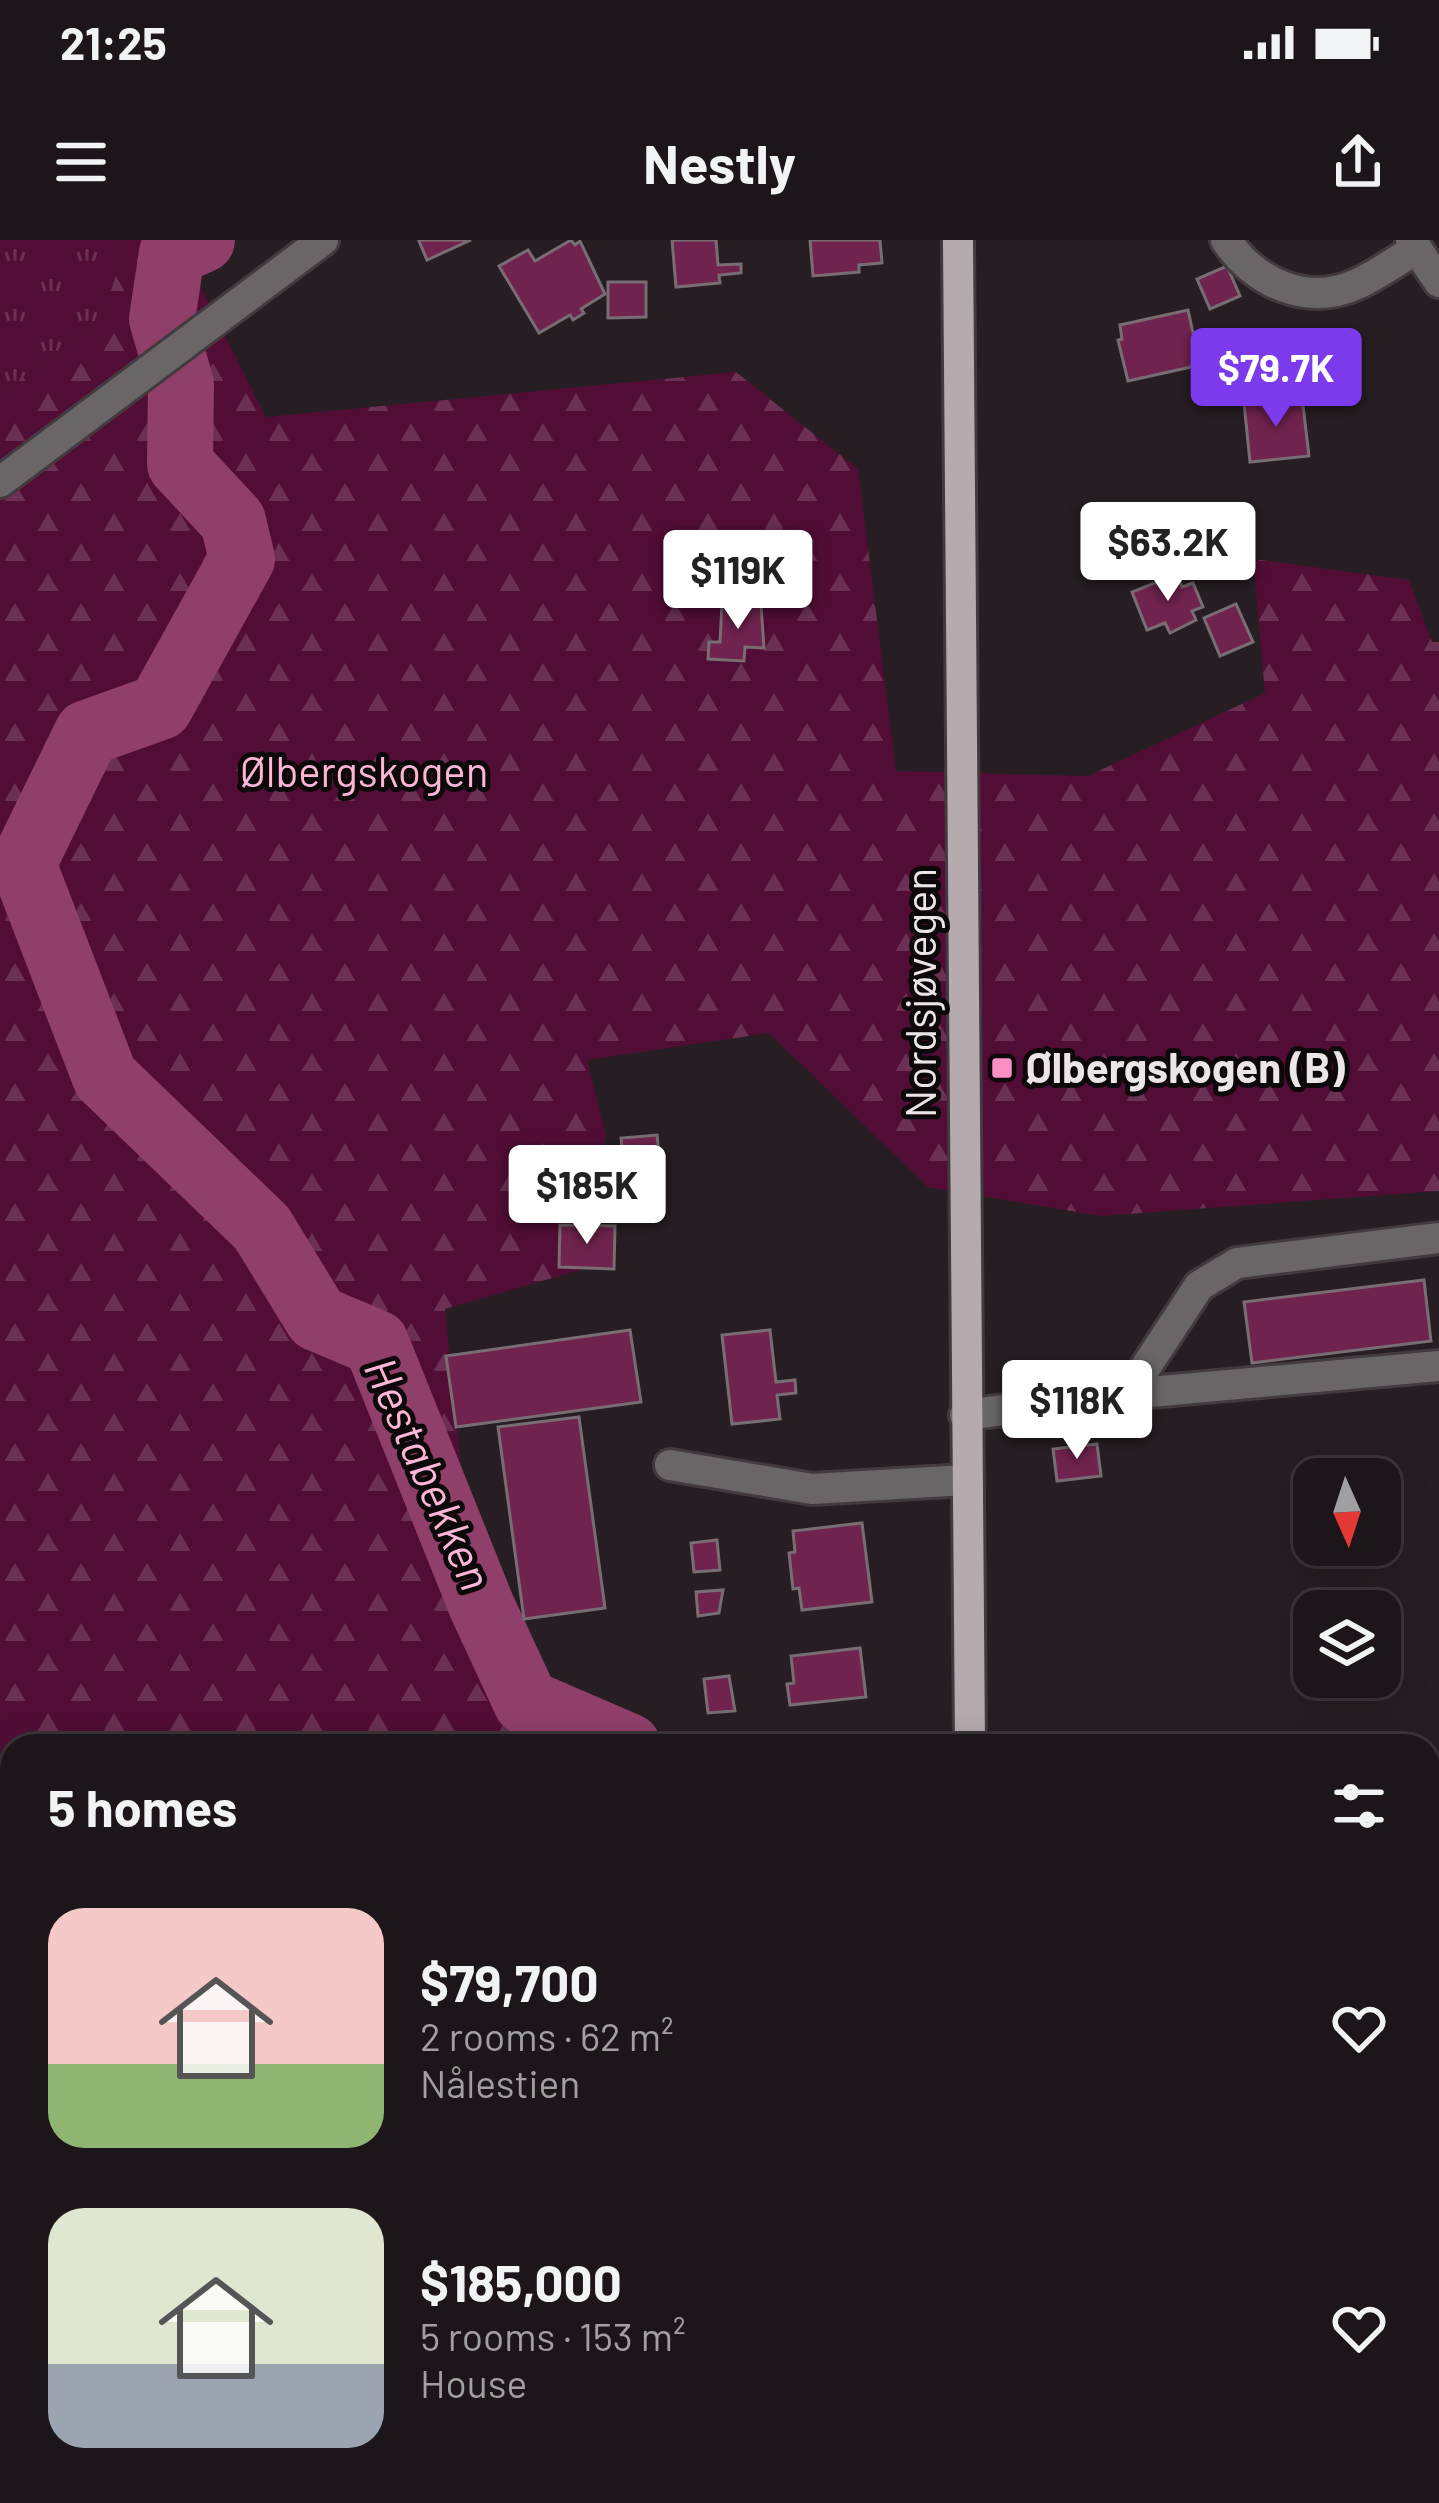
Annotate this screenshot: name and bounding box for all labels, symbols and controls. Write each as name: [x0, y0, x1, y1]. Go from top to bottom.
text: 21:25: [60, 15, 167, 69]
icon: menu: [48, 129, 114, 195]
icon: share: [1325, 129, 1391, 195]
text: Nestly: [643, 130, 796, 195]
pin: $79.7K: [1178, 328, 1374, 430]
text: $79.7K: [1218, 343, 1334, 390]
pin: $63.2K: [1070, 502, 1266, 604]
text: $63.2K: [1107, 517, 1229, 564]
pin: $119K: [654, 530, 822, 632]
text: $119K: [690, 545, 786, 592]
park label: Ølbergskogen: [240, 745, 488, 796]
street label: Nordsjøvegen: [894, 868, 945, 1118]
place label: Ølbergskogen (B): [1026, 1041, 1345, 1092]
marker: Ølbergskogen (B): [989, 1055, 1015, 1081]
pin: $185K: [503, 1145, 671, 1247]
text: $185K: [536, 1160, 638, 1207]
water label: Hestabekken: [355, 1349, 505, 1598]
pin: $118K: [993, 1360, 1161, 1462]
text: $118K: [1029, 1375, 1125, 1422]
north arrow: [1293, 1458, 1401, 1566]
map controls: [1293, 1458, 1401, 1698]
button: layers: [1293, 1590, 1401, 1698]
icon: filters: [1326, 1773, 1392, 1839]
text: 5 homes: [48, 1776, 237, 1837]
text: $79,700: [420, 1951, 599, 2012]
icon: home: [144, 1956, 288, 2100]
icon: heart: [1326, 1995, 1392, 2061]
text: 2 rooms · 62 m²: [420, 2012, 674, 2059]
text: Nålestien: [420, 2059, 580, 2106]
text: $185,000: [420, 2251, 622, 2312]
icon: home: [144, 2256, 288, 2400]
icon: heart: [1326, 2295, 1392, 2361]
text: 5 rooms · 153 m²: [420, 2312, 686, 2359]
text: House: [420, 2359, 527, 2406]

